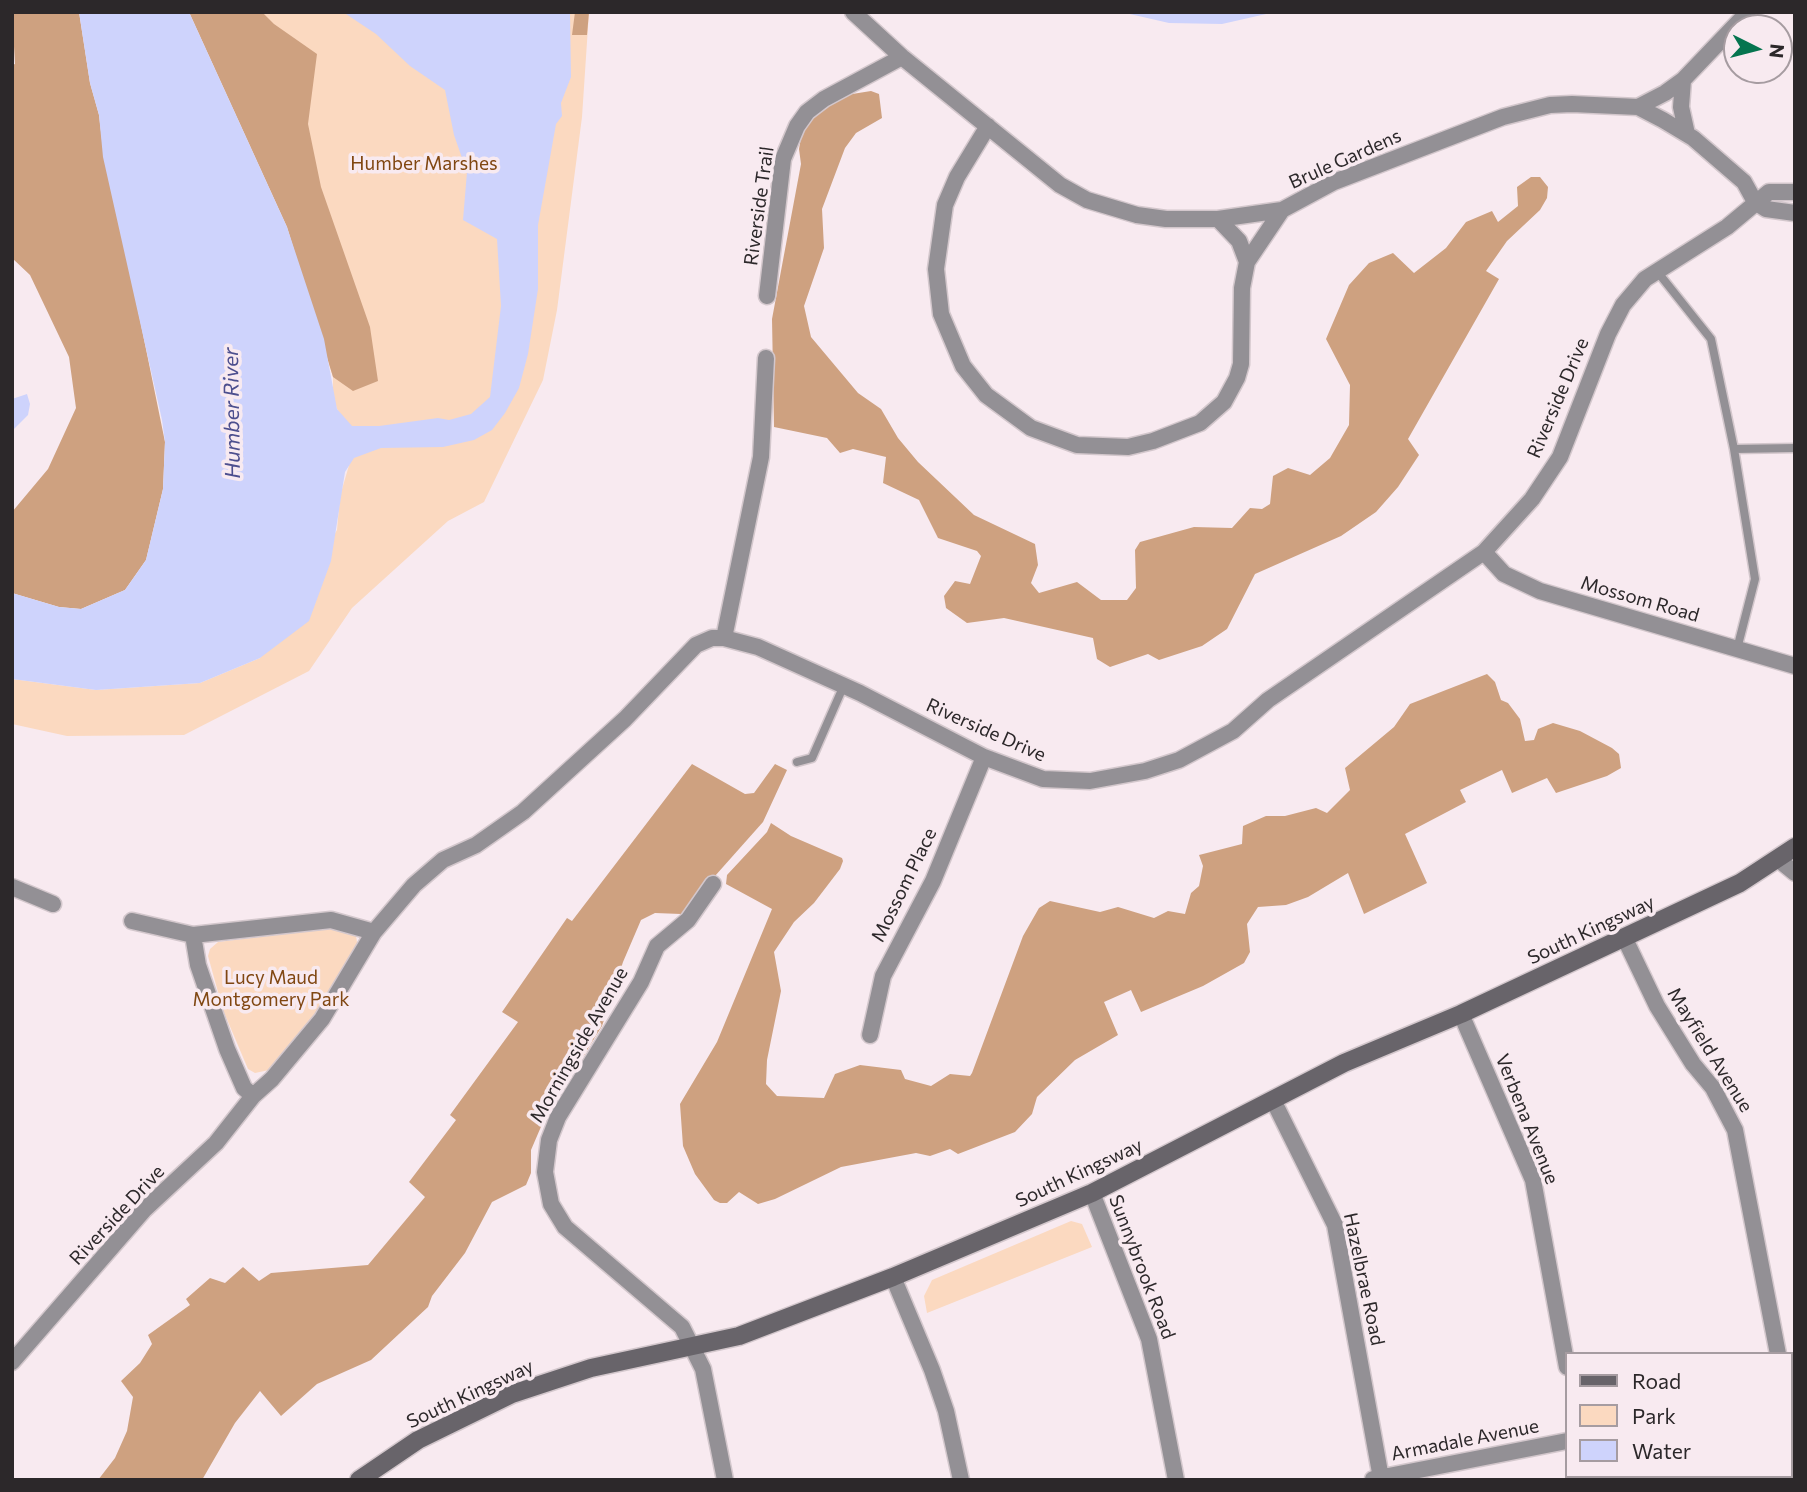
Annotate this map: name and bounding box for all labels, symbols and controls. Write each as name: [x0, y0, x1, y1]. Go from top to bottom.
north arrow: [1723, 14, 1793, 84]
text: N: [1765, 43, 1790, 59]
street label: Brule Gardens: [1285, 124, 1405, 194]
street label: Riverside Trail: [739, 145, 779, 267]
park label: Humber Marshes: [350, 153, 498, 175]
street label: Riverside Drive: [1522, 334, 1594, 462]
water label: Humber River: [218, 347, 246, 479]
street label: Mossom Road: [1578, 571, 1702, 627]
street label: Riverside Drive: [923, 693, 1049, 767]
street label: Mossom Place: [867, 824, 941, 946]
street label: South Kingsway: [1524, 891, 1658, 969]
street label: Morningside Avenue: [525, 963, 633, 1127]
park label: Lucy Maud Montgomery Park: [192, 967, 350, 1011]
street label: Mayfield Avenue: [1663, 983, 1757, 1117]
street label: Verbena Avenue: [1491, 1051, 1563, 1187]
street label: South Kingsway: [1012, 1134, 1146, 1212]
street label: Riverside Drive: [65, 1160, 169, 1270]
street label: Sunnybrook Road: [1104, 1192, 1180, 1342]
street label: Hazelbrae Road: [1339, 1211, 1389, 1347]
legend: [1566, 1352, 1793, 1478]
street label: South Kingsway: [403, 1355, 537, 1433]
text: Road: [1632, 1368, 1681, 1393]
text: Park: [1632, 1403, 1676, 1428]
street label: Armadale Avenue: [1389, 1415, 1541, 1465]
text: Water: [1632, 1438, 1691, 1463]

